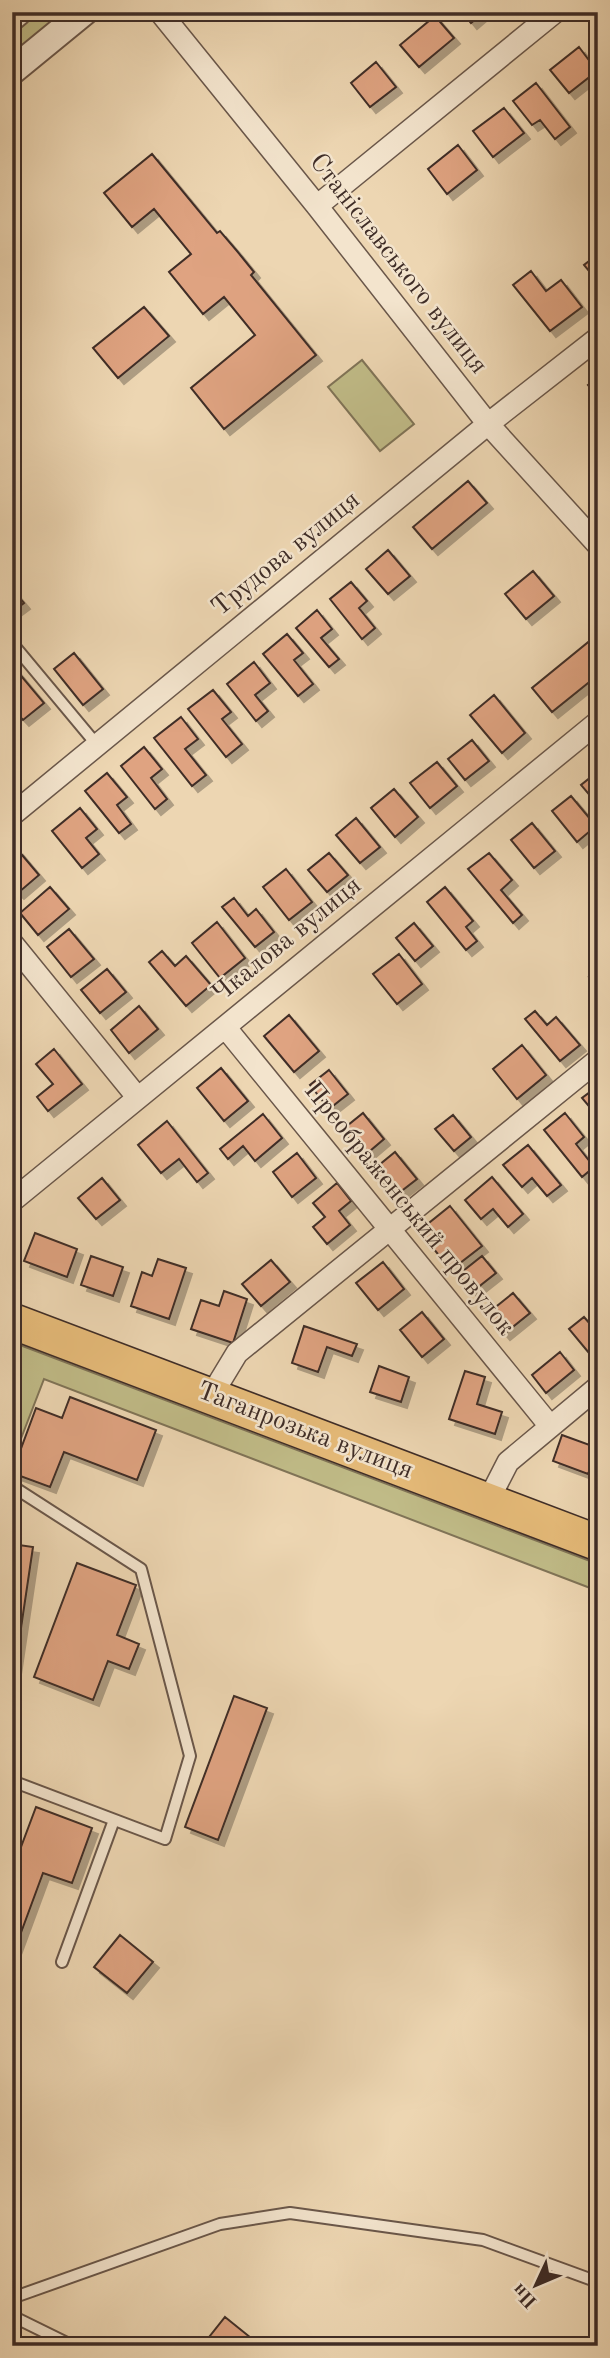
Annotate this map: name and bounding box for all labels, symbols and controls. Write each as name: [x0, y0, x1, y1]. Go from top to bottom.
street label: Станіславського вулиця: [304, 149, 492, 379]
street label: Трудова вулиця: [207, 487, 365, 621]
street label: Чкалова вулиця: [208, 872, 366, 1008]
street label: Преображенський провулок: [299, 1077, 519, 1341]
street label: Таганрозька вулиця: [193, 1378, 417, 1484]
north arrow: [502, 2250, 572, 2320]
text: Пн: [510, 2279, 541, 2311]

